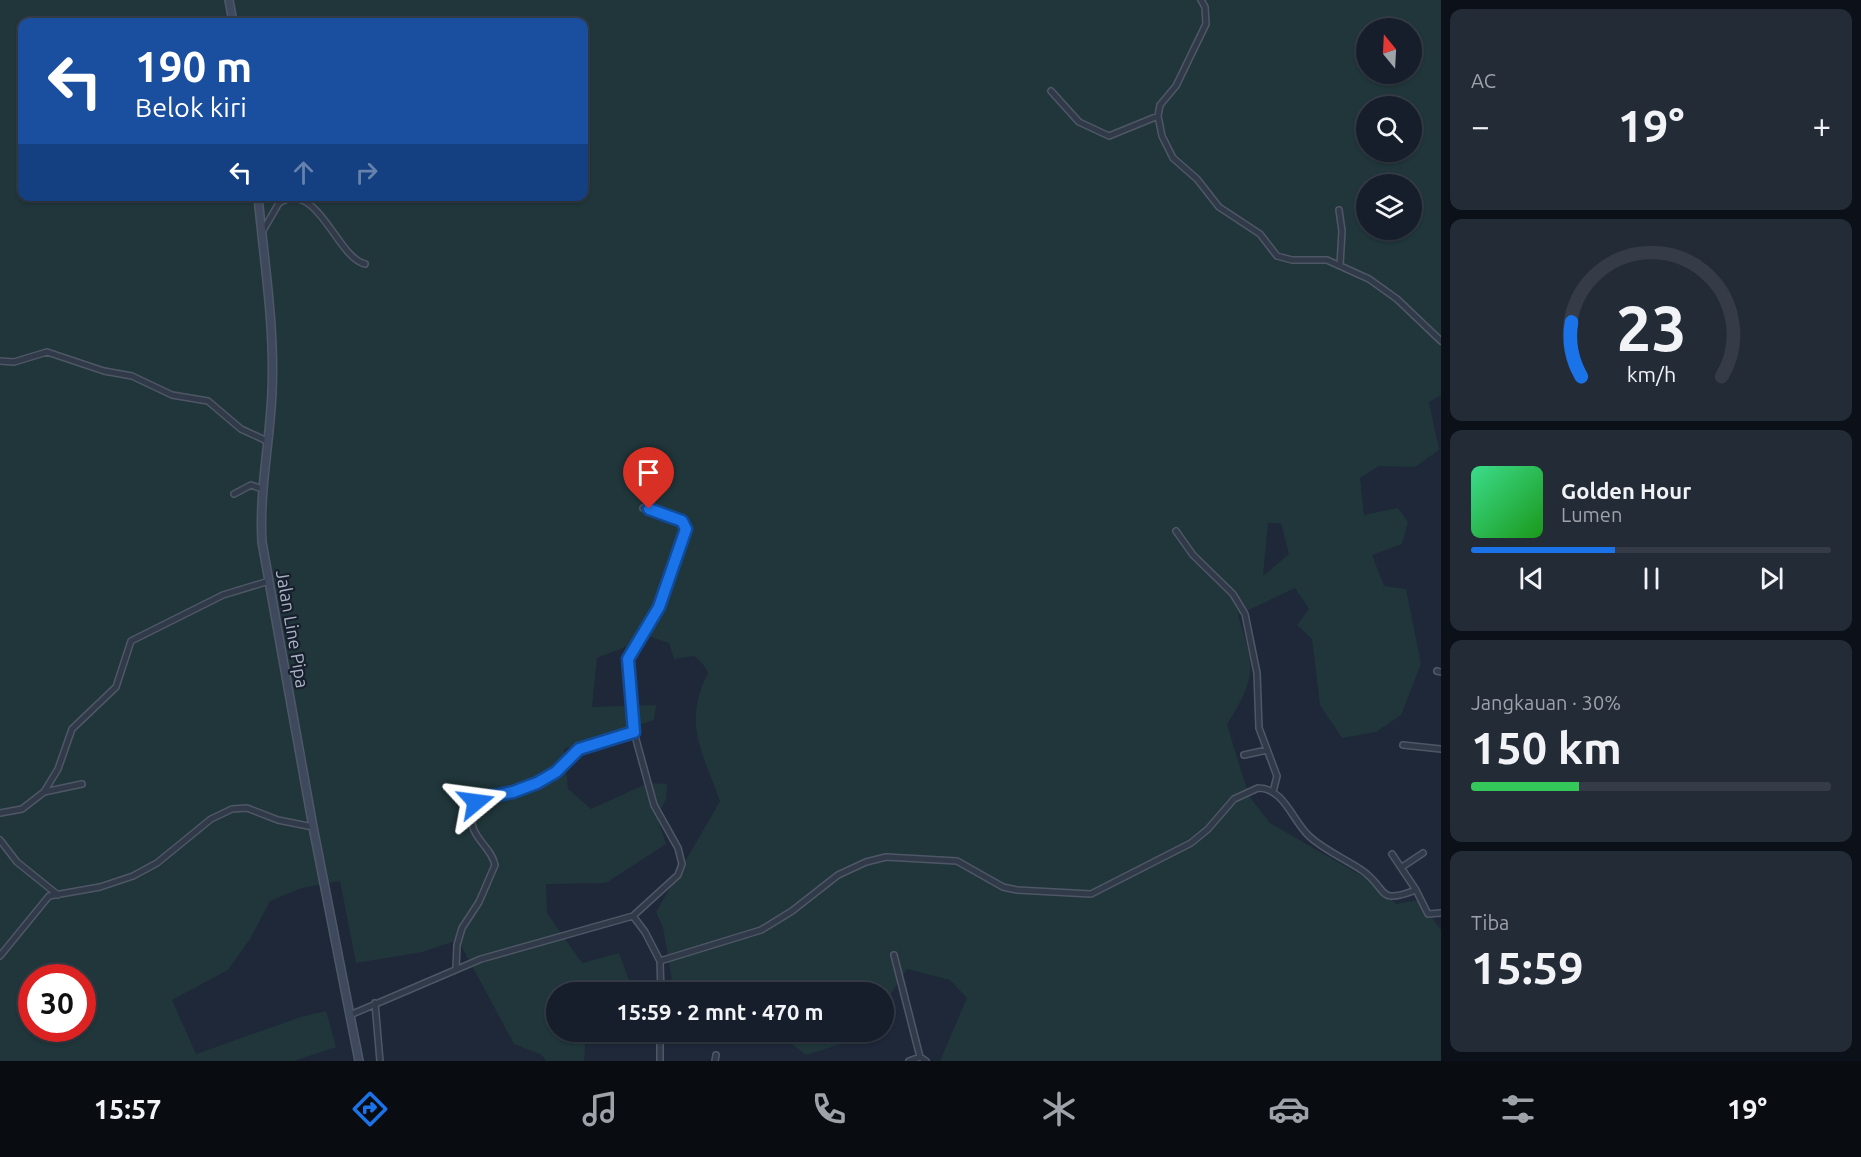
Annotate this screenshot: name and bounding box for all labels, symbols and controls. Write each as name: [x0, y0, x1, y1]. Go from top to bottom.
north arrow: [1356, 18, 1422, 84]
map controls: [1356, 18, 1422, 240]
icon: left: [36, 42, 114, 120]
text: 190 m: [135, 43, 252, 90]
text: AC: [1471, 69, 1496, 92]
text: Belok kiri: [135, 92, 247, 122]
button: search: [1356, 96, 1422, 162]
text: 19°: [1618, 100, 1684, 151]
text: −: [1471, 107, 1490, 144]
text: +: [1812, 107, 1831, 144]
icon: left: [224, 156, 257, 189]
icon: ahead: [287, 156, 320, 189]
icon: right: [350, 156, 383, 189]
button: layers: [1356, 174, 1422, 240]
text: 23: [1616, 293, 1686, 363]
text: km/h: [1626, 363, 1676, 387]
pin: [623, 447, 674, 509]
icon: arrive: [632, 456, 665, 489]
text: Golden Hour: [1561, 478, 1691, 503]
text: Lumen: [1561, 503, 1622, 526]
icon: previous: [1515, 562, 1548, 595]
icon: pause: [1635, 562, 1668, 595]
icon: next: [1755, 562, 1788, 595]
street label: Jalan Line Pipa: [273, 568, 313, 689]
text: Jangkauan · 30%: [1471, 691, 1621, 714]
text: 150 km: [1471, 722, 1622, 773]
position arrow: [444, 770, 508, 834]
text: Tiba: [1471, 911, 1509, 934]
text: 15:59: [1471, 942, 1584, 993]
speed limit sign: 30: [18, 964, 96, 1042]
text: 15:59 · 2 mnt · 470 m: [616, 999, 824, 1024]
icon: directions: [349, 1088, 391, 1130]
icon: music: [579, 1088, 621, 1130]
icon: phone: [808, 1088, 850, 1130]
icon: climate: [1038, 1088, 1080, 1130]
icon: car: [1268, 1088, 1310, 1130]
icon: filters: [1497, 1088, 1539, 1130]
text: 15:57: [94, 1094, 161, 1124]
text: 19°: [1727, 1094, 1767, 1124]

